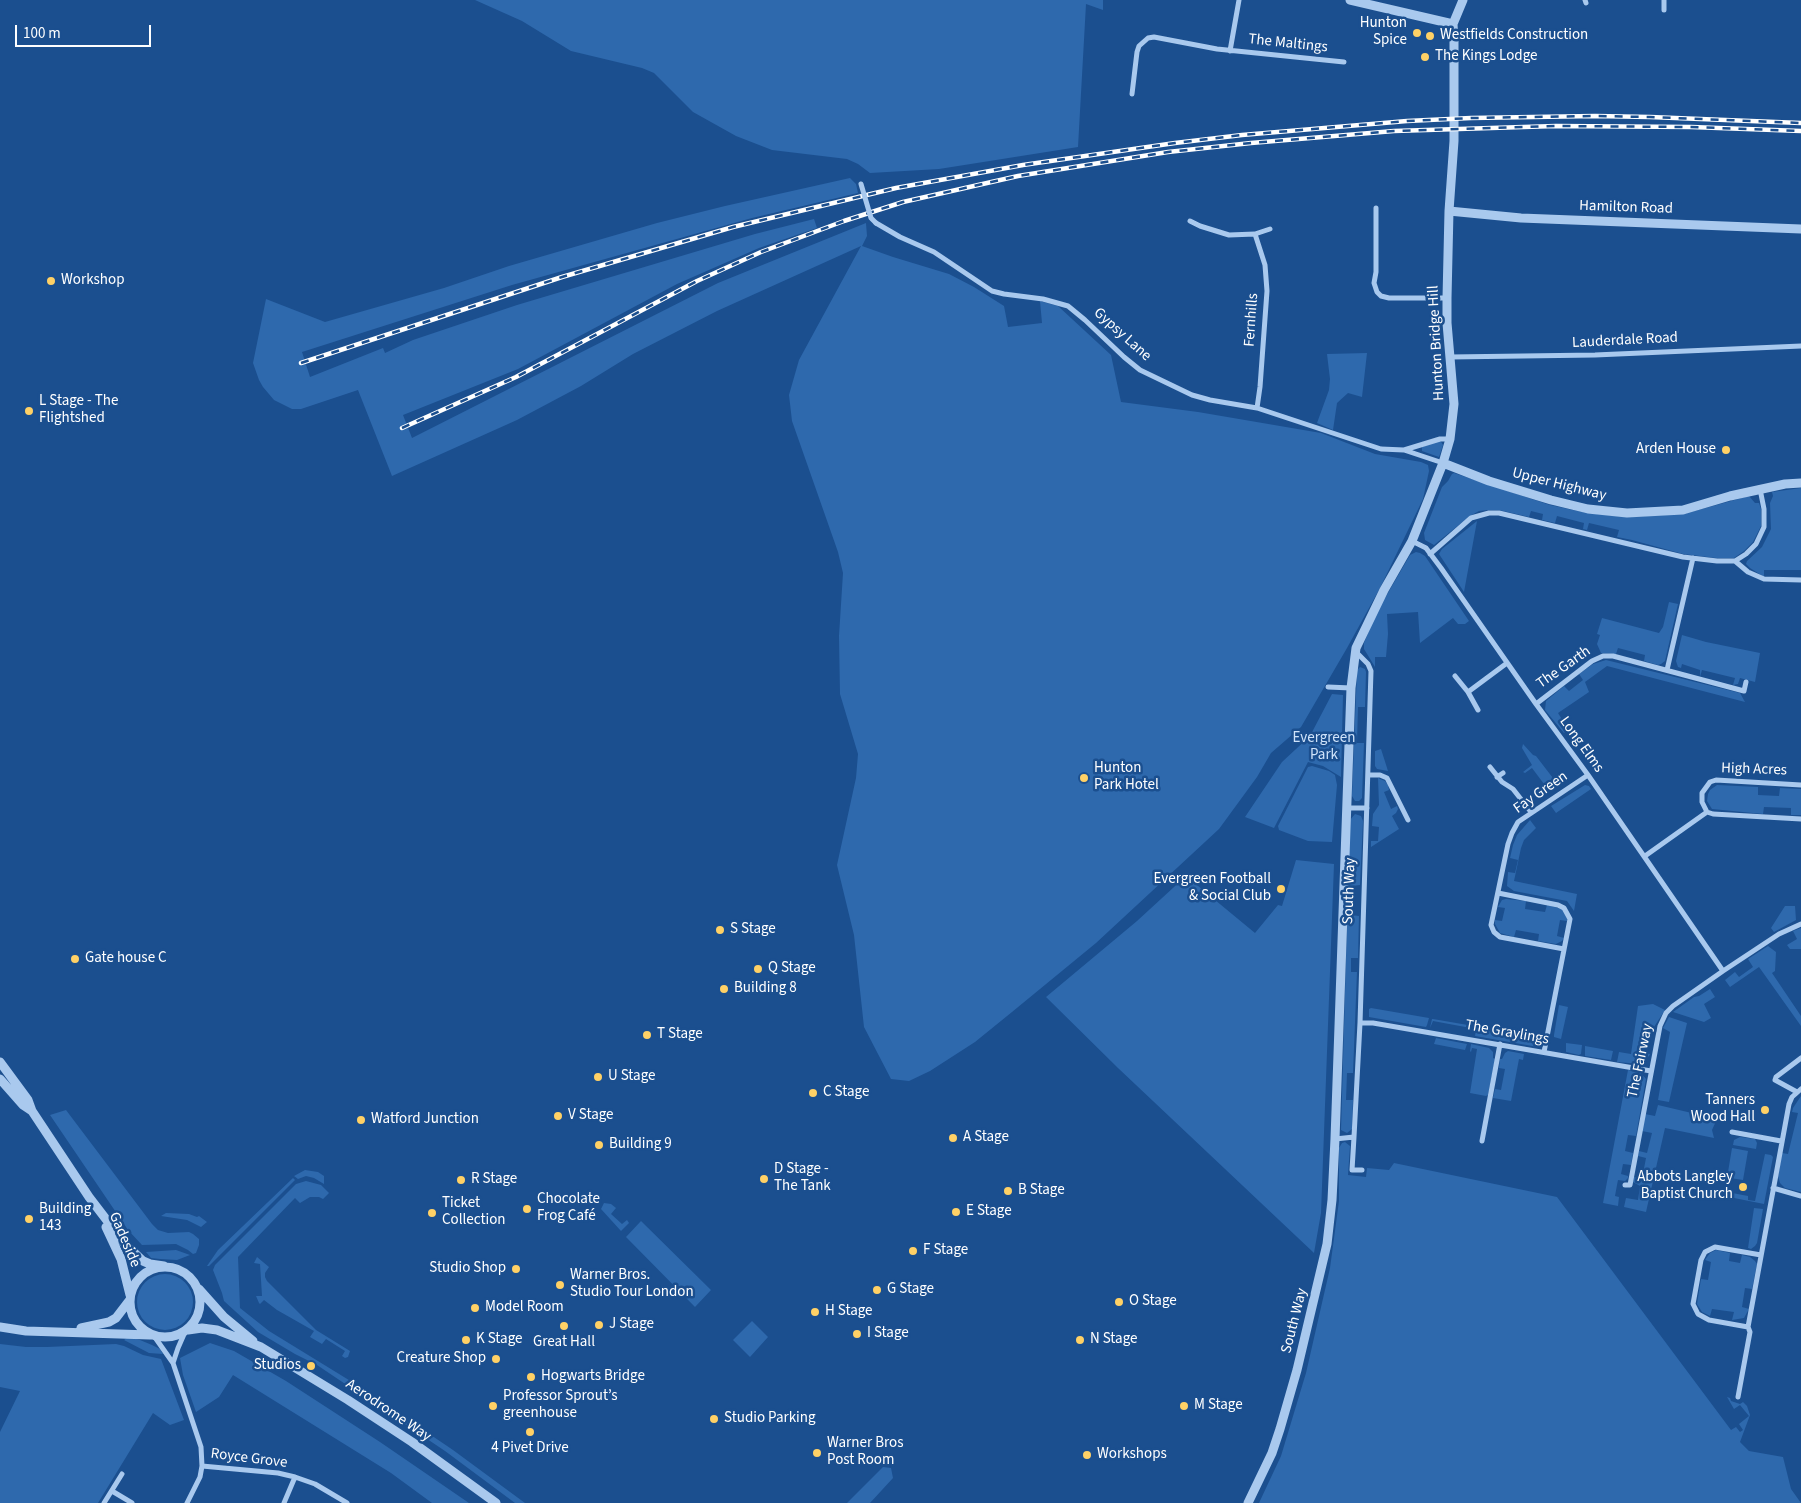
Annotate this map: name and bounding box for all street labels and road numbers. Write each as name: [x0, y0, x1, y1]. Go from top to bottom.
street label: The Maltings: [1247, 31, 1329, 57]
street label: Hamilton Road: [1579, 197, 1673, 219]
street label: Hunton Bridge Hill: [1425, 285, 1449, 401]
street label: Fernhills: [1241, 293, 1263, 347]
street label: Gypsy Lane: [1089, 304, 1155, 366]
street label: Lauderdale Road: [1572, 329, 1678, 353]
street label: Upper Highway: [1510, 465, 1608, 505]
street label: The Garth: [1533, 643, 1595, 693]
street label: Long Elms: [1555, 714, 1607, 776]
street label: High Acres: [1721, 760, 1787, 780]
street label: Fay Green: [1510, 768, 1572, 818]
street label: South Way: [1340, 857, 1360, 925]
street label: The Graylings: [1464, 1017, 1550, 1049]
street label: The Fairway: [1624, 1022, 1658, 1100]
street label: Gadeside: [104, 1210, 144, 1270]
street label: South Way: [1278, 1286, 1312, 1356]
street label: Aerodrome Way: [342, 1376, 434, 1446]
street label: Royce Grove: [210, 1445, 288, 1473]

